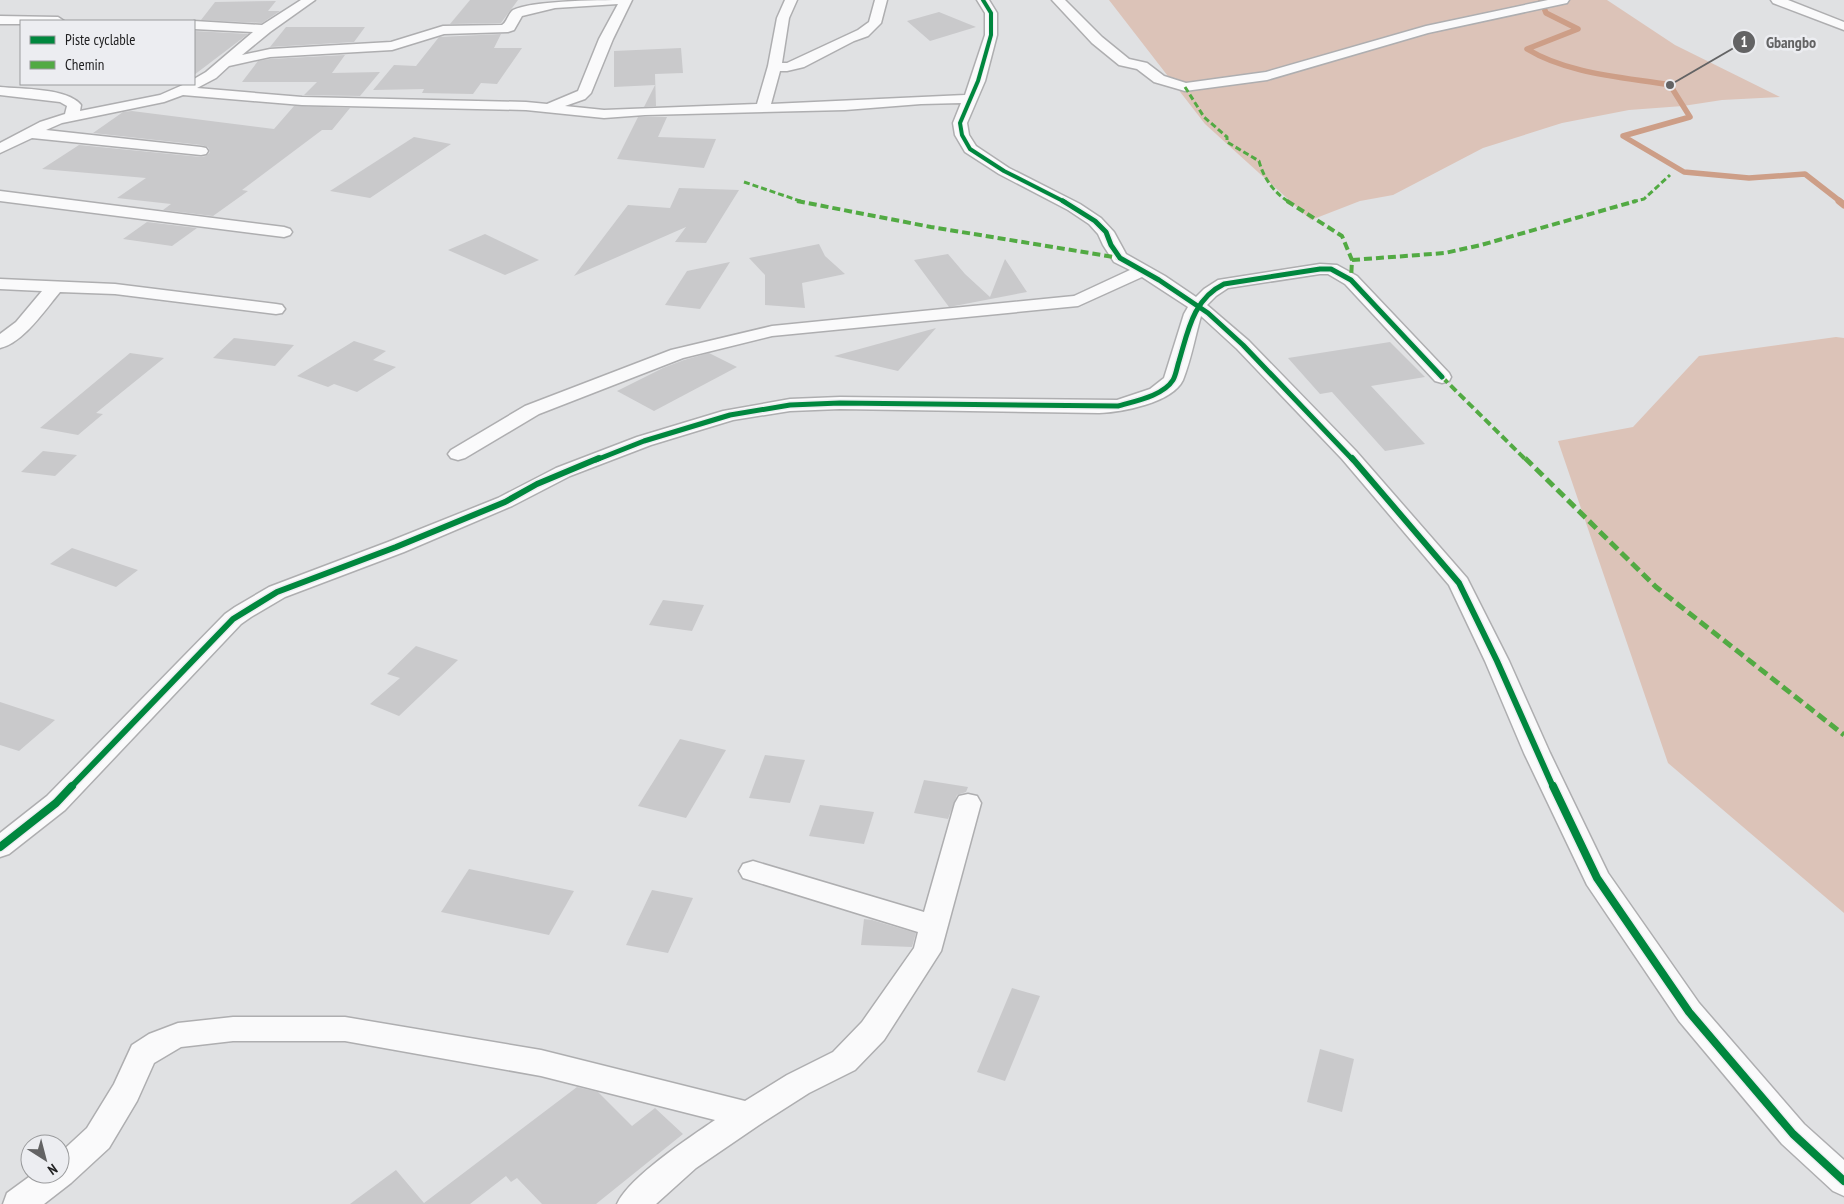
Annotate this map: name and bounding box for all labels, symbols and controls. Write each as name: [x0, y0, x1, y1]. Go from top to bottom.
legend: [20, 20, 195, 85]
callout: Gbangbo: [1731, 27, 1827, 58]
text: Piste cyclable: [65, 30, 135, 49]
text: 1: [1740, 32, 1748, 51]
text: Gbangbo: [1766, 32, 1816, 52]
text: Chemin: [65, 55, 104, 74]
north arrow: [20, 1134, 70, 1184]
text: N: [44, 1160, 61, 1179]

